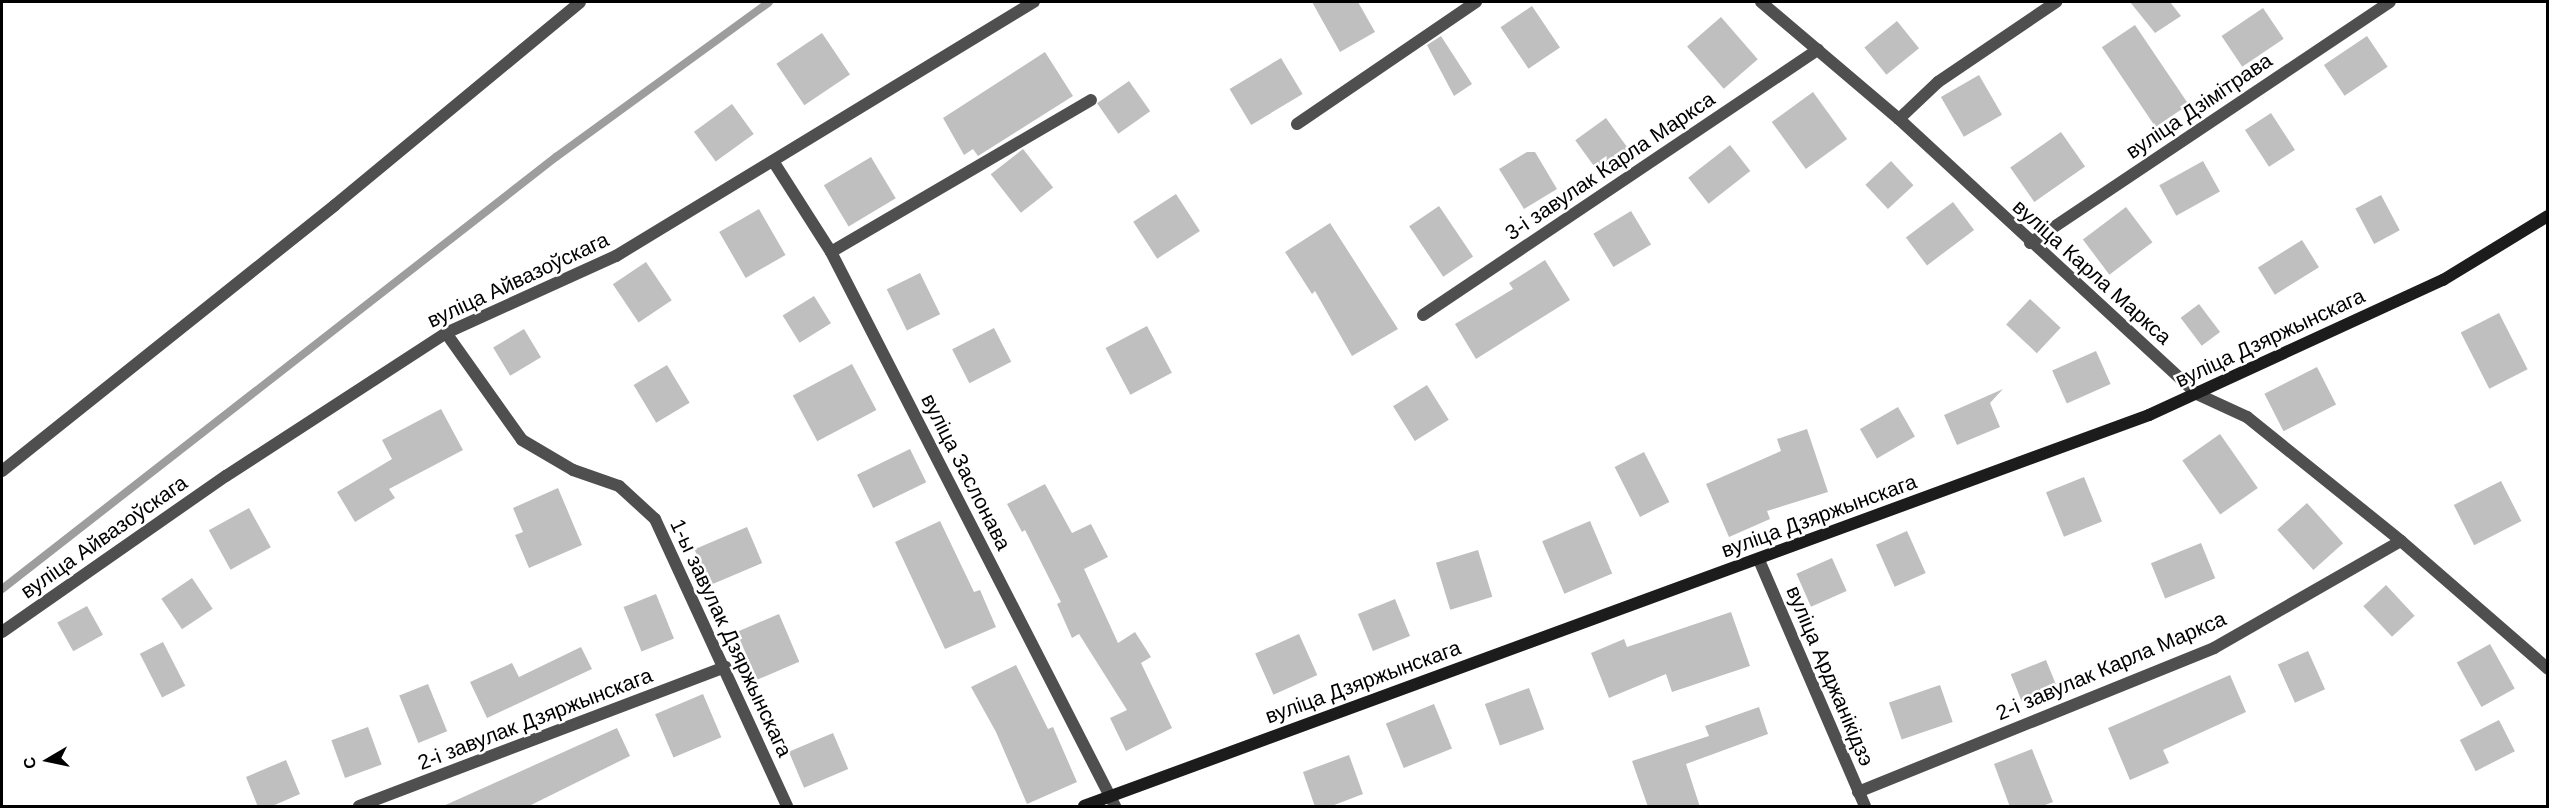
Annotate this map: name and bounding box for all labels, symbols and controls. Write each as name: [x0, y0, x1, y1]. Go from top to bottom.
street label: вуліца Дзімітрава: [2121, 48, 2277, 164]
street label: 3-і завулак Карла Маркса: [1500, 86, 1720, 246]
street label: вуліца Карла Маркса: [2008, 194, 2176, 350]
street label: вуліца Айвазоўскага: [423, 227, 613, 333]
street label: вуліца Дзяржынскага: [2171, 283, 2369, 393]
street label: вуліца Заслонава: [916, 390, 1016, 554]
street label: вуліца Дзяржынскага: [1718, 469, 1920, 563]
street label: вуліца Айвазоўскага: [16, 470, 192, 604]
street label: 1-ы завулак Дзяржынскага: [665, 515, 797, 761]
street label: вуліца Арджанікідзэ: [1781, 582, 1879, 770]
street label: 2-і завулак Карла Маркса: [1992, 606, 2230, 726]
street label: вуліца Дзяржынскага: [1262, 635, 1464, 729]
street label: 2-і завулак Дзяржынскага: [414, 663, 656, 775]
north arrow: [18, 730, 78, 790]
text: С: [20, 756, 39, 770]

